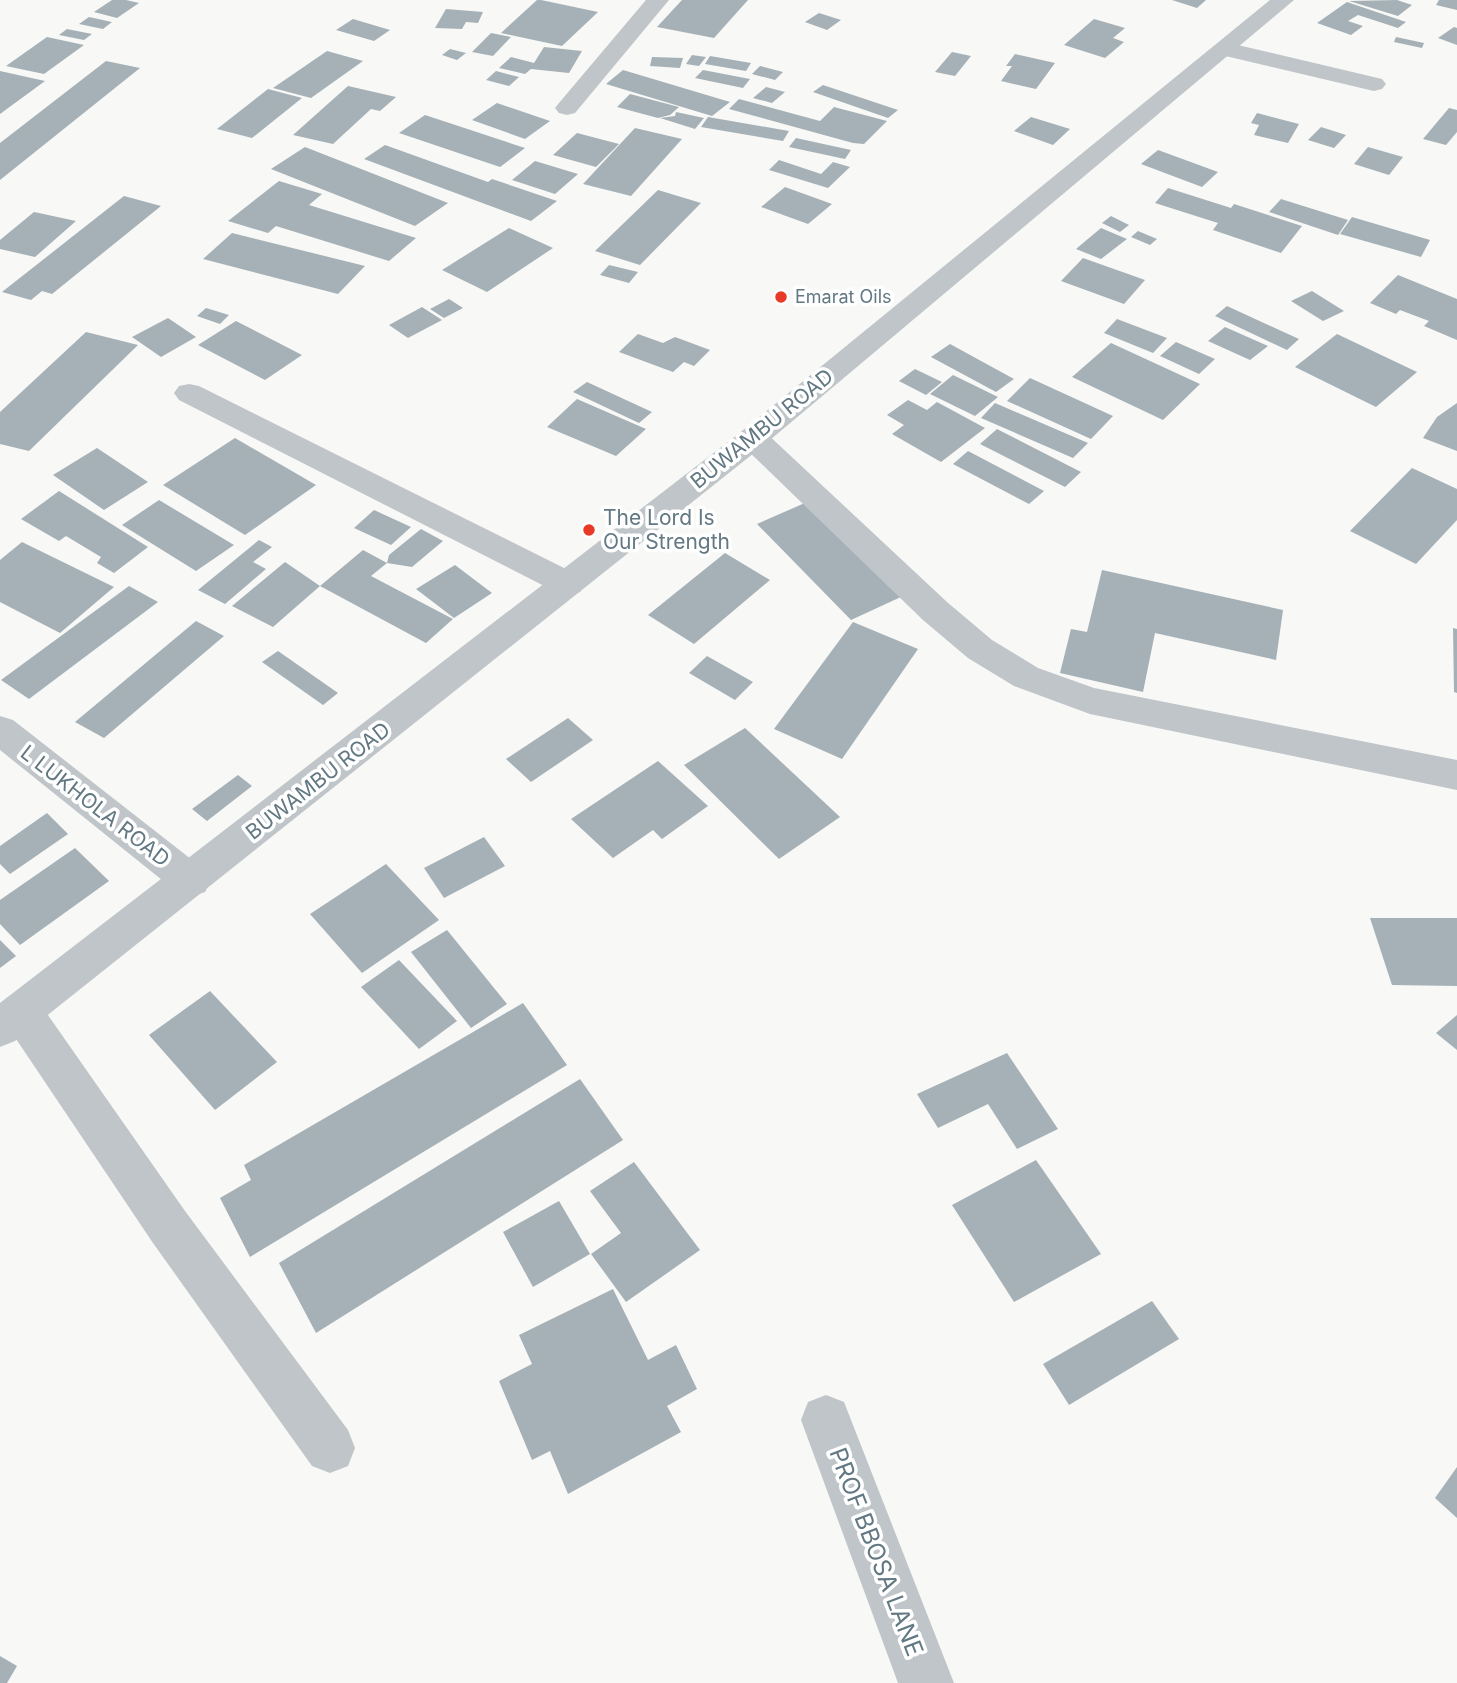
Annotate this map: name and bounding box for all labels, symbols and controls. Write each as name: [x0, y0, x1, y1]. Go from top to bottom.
place label: Emarat Oils: [795, 286, 892, 307]
marker: Emarat Oils: [773, 289, 789, 305]
street label: BUWAMBU ROAD: [685, 363, 838, 494]
place label: The Lord Is Our Strength: [603, 505, 730, 554]
marker: The Lord Is Our Strength: [581, 522, 597, 538]
street label: BUWAMBU ROAD: [241, 717, 395, 845]
street label: L LUKHOLA ROAD: [16, 740, 175, 871]
street label: PROF BBOSA LANE: [823, 1443, 930, 1660]

